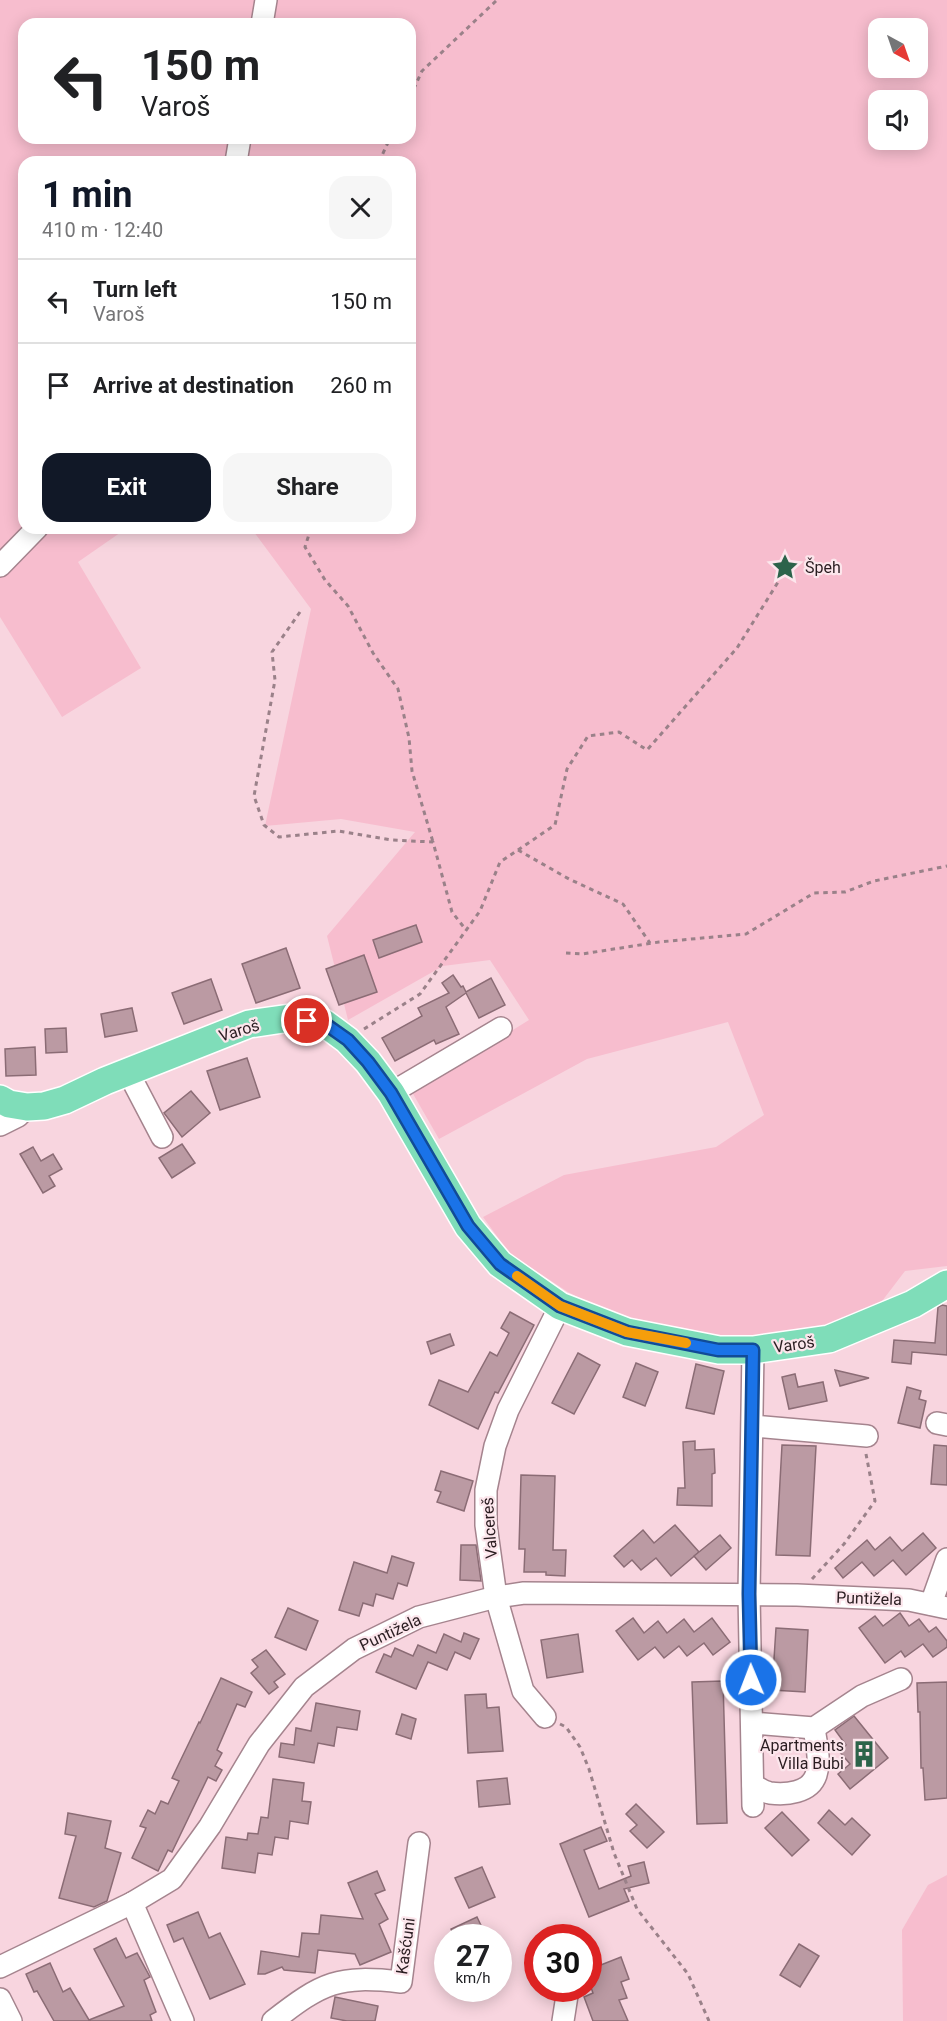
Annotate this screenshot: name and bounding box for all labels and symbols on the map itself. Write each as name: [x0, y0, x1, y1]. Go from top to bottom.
north arrow: [868, 18, 928, 78]
place icon: Špeh: [770, 552, 800, 582]
place label: Špeh: [805, 557, 841, 577]
pin: [281, 995, 332, 1046]
street label: Varoš: [217, 1015, 262, 1046]
street label: Varoš: [772, 1332, 816, 1357]
street label: Valcereš: [478, 1497, 501, 1559]
street label: Puntižela: [836, 1588, 902, 1609]
street label: Puntižela: [356, 1610, 424, 1655]
position arrow: [719, 1648, 783, 1712]
place label: Apartments Villa Bubi: [760, 1736, 844, 1773]
building icon: Apartments Villa Bubi: [849, 1739, 879, 1769]
street label: Kašćuni: [392, 1917, 419, 1976]
speed limit sign: 30: [524, 1924, 602, 2002]

